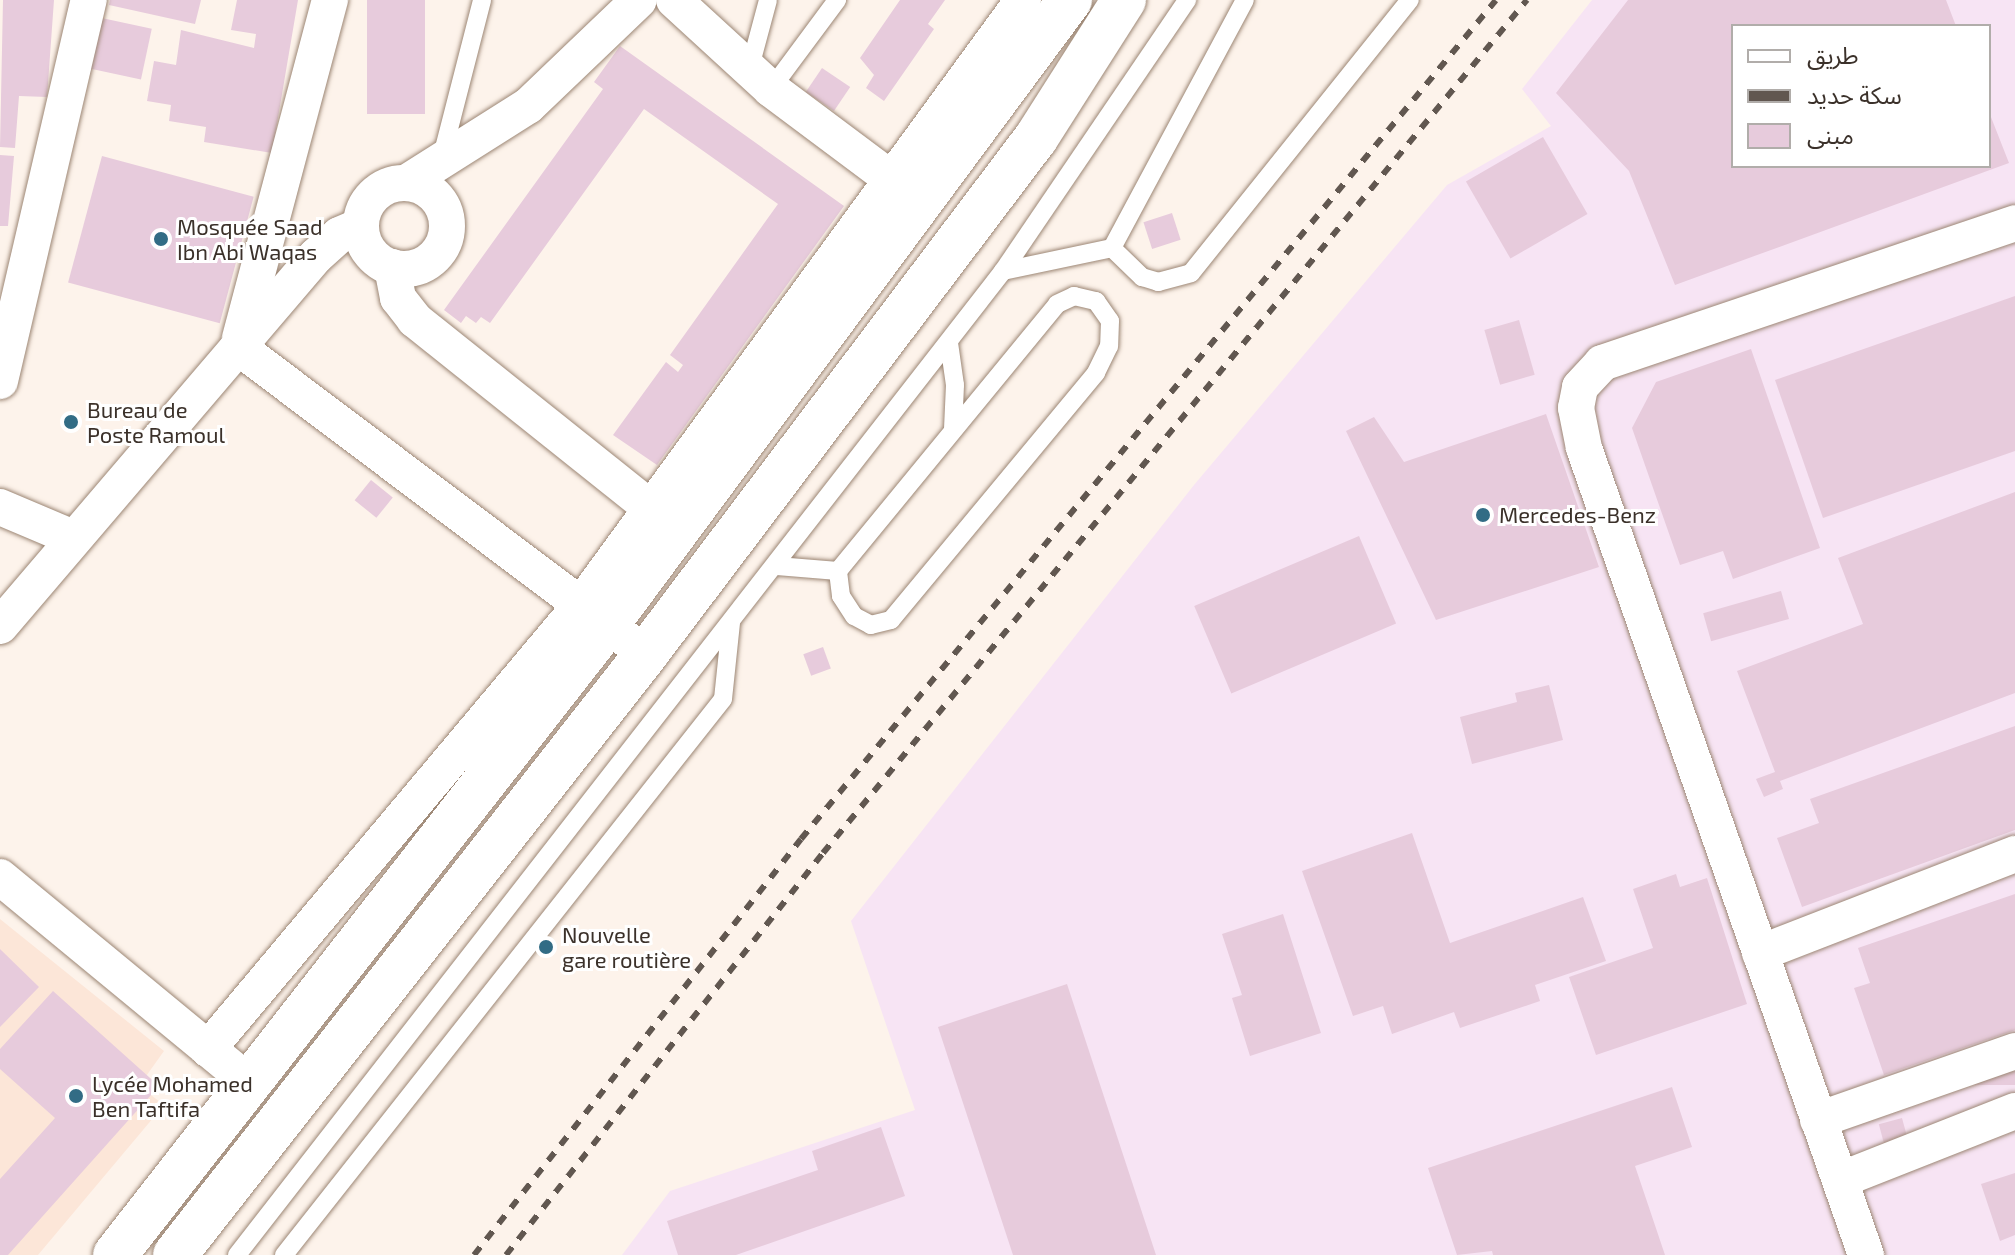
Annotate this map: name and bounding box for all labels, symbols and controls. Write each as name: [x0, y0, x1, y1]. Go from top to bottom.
legend: [1731, 24, 1991, 168]
text: طريق: [1807, 40, 1859, 69]
text: سكة حديد: [1807, 80, 1902, 109]
text: مبنى: [1807, 120, 1854, 149]
place label: Mosquée Saad Ibn Abi Waqas: [177, 213, 323, 264]
marker: Mosquée Saad Ibn Abi Waqas: [152, 230, 170, 248]
place label: Bureau de Poste Ramoul: [87, 396, 225, 448]
marker: Bureau de Poste Ramoul: [62, 413, 80, 431]
place label: Mercedes-Benz: [1499, 502, 1656, 528]
marker: Mercedes-Benz: [1474, 506, 1492, 524]
place label: Nouvelle gare routière: [562, 921, 691, 972]
marker: Nouvelle gare routière: [537, 938, 555, 956]
place label: Lycée Mohamed Ben Taftifa: [92, 1070, 253, 1122]
marker: Lycée Mohamed Ben Taftifa: [67, 1087, 85, 1105]

